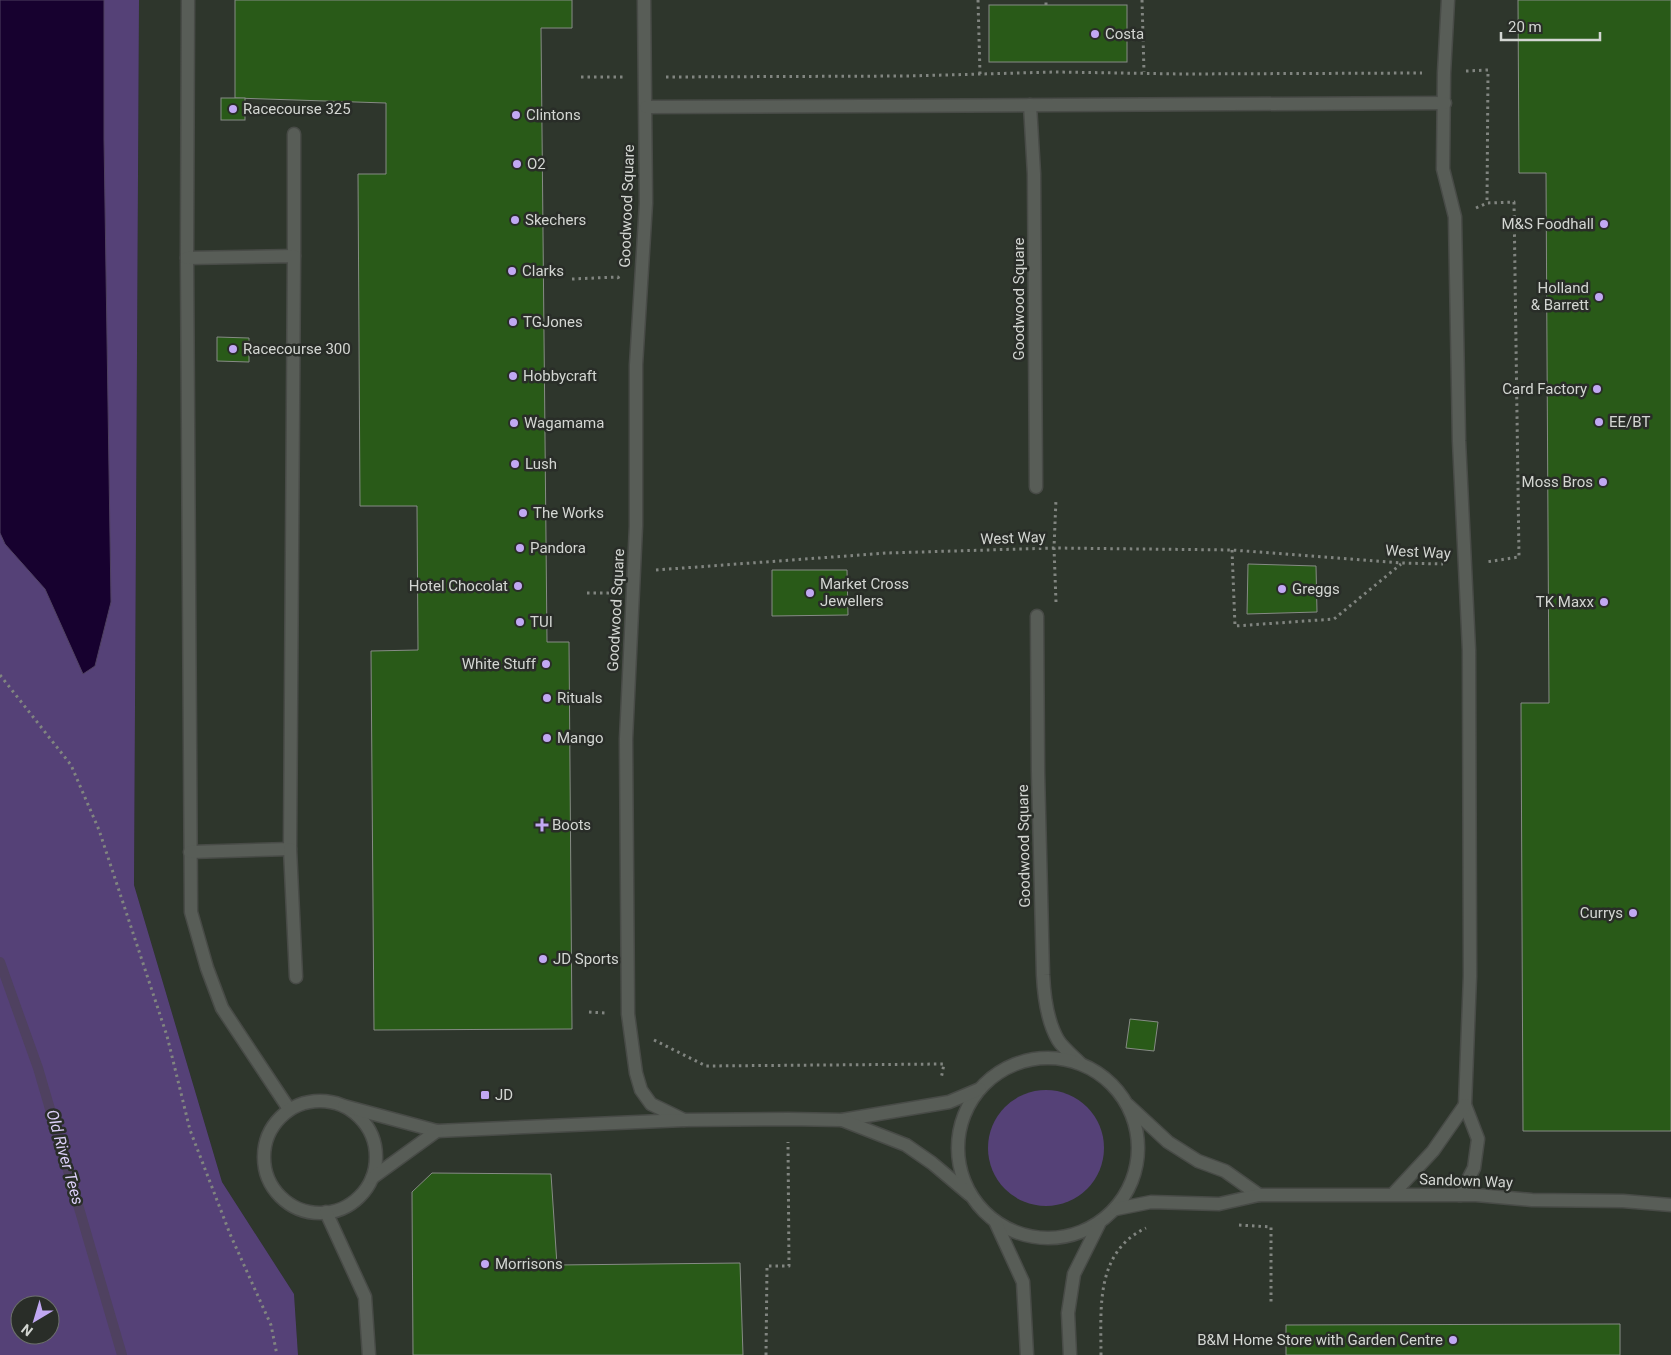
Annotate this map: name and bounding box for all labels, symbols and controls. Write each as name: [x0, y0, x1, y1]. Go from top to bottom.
scale bar: [1501, 10, 1600, 42]
text: 20 m: [1508, 18, 1542, 36]
place label: Costa: [1105, 25, 1144, 43]
marker: Costa: [1089, 28, 1101, 40]
place label: Racecourse 325: [243, 100, 351, 118]
marker: Racecourse 325: [227, 103, 239, 115]
place label: Clintons: [526, 106, 581, 124]
marker: Clintons: [510, 109, 522, 121]
street label: Goodwood Square: [616, 144, 638, 268]
place label: O2: [527, 155, 546, 173]
marker: O2: [511, 158, 523, 170]
place label: Skechers: [525, 211, 586, 229]
marker: Skechers: [509, 214, 521, 226]
place label: M&S Foodhall: [1502, 215, 1594, 233]
marker: M&S Foodhall: [1598, 218, 1610, 230]
street label: Goodwood Square: [1010, 237, 1028, 361]
place label: Clarks: [522, 262, 564, 280]
marker: Clarks: [506, 265, 518, 277]
place label: Holland & Barrett: [1531, 279, 1589, 314]
marker: Holland & Barrett: [1593, 291, 1605, 303]
place label: TGJones: [523, 313, 583, 331]
marker: TGJones: [507, 316, 519, 328]
place label: Racecourse 300: [243, 340, 351, 358]
marker: Racecourse 300: [227, 343, 239, 355]
place label: Hobbycraft: [523, 367, 597, 385]
marker: Hobbycraft: [507, 370, 519, 382]
place label: Card Factory: [1502, 380, 1587, 398]
marker: Card Factory: [1591, 383, 1603, 395]
place label: EE/BT: [1609, 413, 1650, 431]
place label: Wagamama: [524, 414, 604, 432]
marker: EE/BT: [1593, 416, 1605, 428]
marker: Wagamama: [508, 417, 520, 429]
place label: Lush: [525, 455, 557, 473]
marker: Lush: [509, 458, 521, 470]
place label: Moss Bros: [1522, 473, 1593, 491]
marker: Moss Bros: [1597, 476, 1609, 488]
place label: The Works: [533, 504, 604, 522]
marker: The Works: [517, 507, 529, 519]
street label: West Way: [980, 528, 1046, 548]
place label: Pandora: [530, 539, 586, 557]
street label: West Way: [1385, 541, 1451, 563]
marker: Pandora: [514, 542, 526, 554]
street label: Goodwood Square: [604, 548, 628, 672]
place label: Market Cross Jewellers: [820, 575, 909, 610]
place label: Hotel Chocolat: [409, 577, 508, 595]
marker: Hotel Chocolat: [512, 580, 524, 592]
place label: Greggs: [1292, 580, 1340, 598]
marker: Greggs: [1276, 583, 1288, 595]
marker: Market Cross Jewellers: [804, 587, 816, 599]
place label: TK Maxx: [1536, 593, 1595, 611]
marker: TK Maxx: [1598, 596, 1610, 608]
place label: TUI: [530, 613, 553, 631]
marker: TUI: [514, 616, 526, 628]
place label: White Stuff: [462, 655, 537, 673]
marker: White Stuff: [540, 658, 552, 670]
place label: Rituals: [557, 689, 603, 707]
marker: Rituals: [541, 692, 553, 704]
place label: Mango: [557, 729, 604, 747]
marker: Mango: [541, 732, 553, 744]
street label: Goodwood Square: [1014, 784, 1034, 908]
place label: Boots: [552, 816, 591, 834]
marker: Boots: [536, 819, 548, 831]
place label: Currys: [1580, 904, 1623, 922]
marker: Currys: [1627, 907, 1639, 919]
place label: JD Sports: [553, 950, 619, 968]
marker: JD Sports: [537, 953, 549, 965]
place label: JD: [495, 1086, 513, 1104]
marker: JD: [479, 1089, 491, 1101]
water label: Old River Tees: [42, 1107, 88, 1207]
street label: Sandown Way: [1419, 1170, 1513, 1192]
place label: Morrisons: [495, 1255, 563, 1273]
marker: Morrisons: [479, 1258, 491, 1270]
north arrow: [10, 1295, 60, 1345]
text: N: [18, 1321, 36, 1340]
place label: B&M Home Store with Garden Centre: [1197, 1331, 1443, 1349]
marker: B&M Home Store with Garden Centre: [1447, 1334, 1459, 1346]

